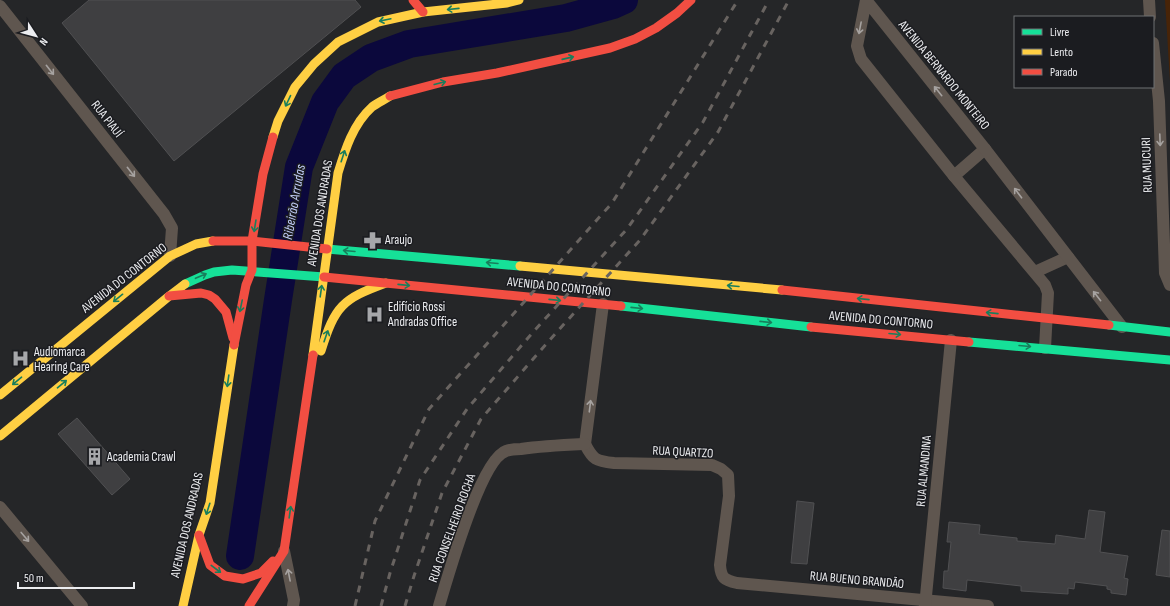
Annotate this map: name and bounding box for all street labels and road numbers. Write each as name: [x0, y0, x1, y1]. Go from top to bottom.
street label: AVENIDA BERNARDO MONTEIRO: [894, 16, 993, 133]
street label: RUA PIAUÍ: [88, 97, 127, 141]
street label: RUA MUCURI: [1138, 137, 1156, 193]
street label: AVENIDA DOS ANDRADAS: [304, 158, 336, 268]
street label: AVENIDA DO CONTORNO: [77, 240, 170, 317]
street label: AVENIDA DO CONTORNO: [505, 273, 612, 300]
street label: AVENIDA DO CONTORNO: [827, 307, 934, 333]
street label: RUA ALMANDINA: [913, 434, 935, 507]
street label: RUA QUARTZO: [652, 442, 714, 462]
street label: AVENIDA DOS ANDRADAS: [167, 471, 207, 580]
street label: RUA CONSELHEIRO ROCHA: [425, 471, 479, 585]
street label: RUA BUENO BRANDÃO: [809, 568, 905, 592]

